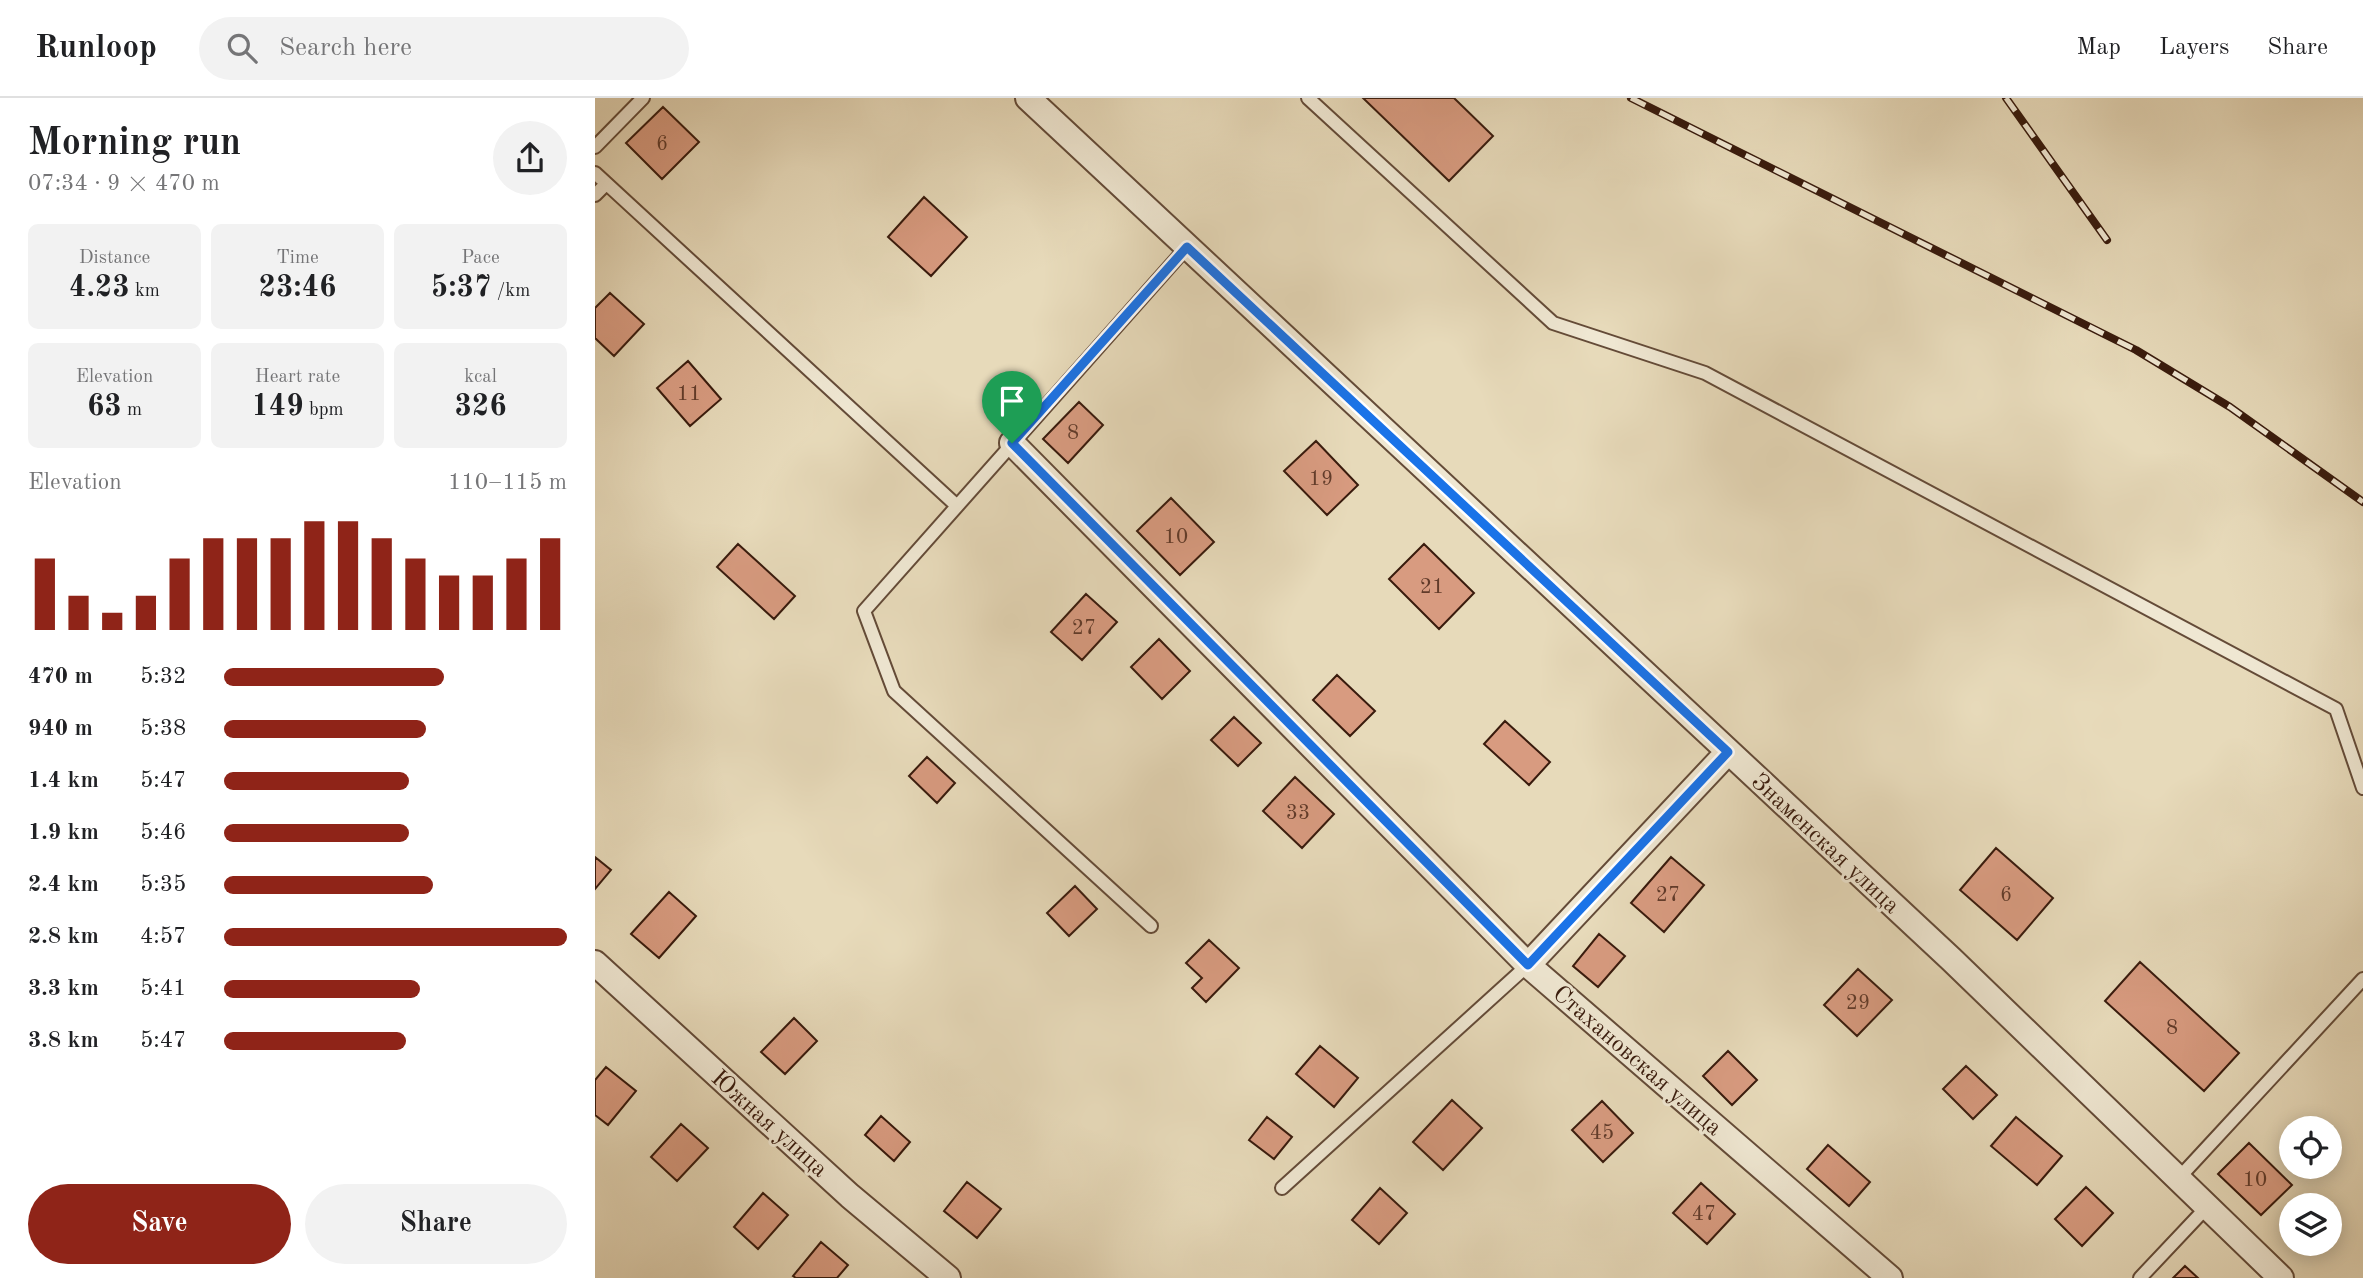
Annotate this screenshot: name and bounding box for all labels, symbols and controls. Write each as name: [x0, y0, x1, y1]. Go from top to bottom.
search box: [199, 17, 689, 80]
icon: search: [223, 29, 261, 67]
text: Runloop: [35, 32, 157, 65]
text: Search here: [279, 35, 412, 61]
text: Map: [2077, 36, 2121, 60]
text: Layers: [2159, 36, 2229, 60]
text: Share: [2267, 36, 2328, 60]
button: share: [493, 121, 567, 195]
text: Morning run: [28, 125, 241, 163]
house number: 6: [656, 134, 668, 155]
text: 07:34 · 9 × 470 m: [28, 172, 220, 195]
text: Distance: [79, 249, 150, 268]
text: Time: [276, 249, 319, 268]
text: Pace: [461, 249, 500, 268]
text: 4.23: [69, 273, 130, 303]
text: 23:46: [259, 273, 337, 303]
text: 5:37: [431, 273, 491, 303]
text: km: [130, 282, 160, 301]
text: /km: [491, 282, 530, 301]
text: Elevation: [76, 368, 153, 387]
text: Heart rate: [255, 368, 340, 387]
text: kcal: [464, 368, 497, 387]
pin: [982, 371, 1042, 443]
icon: arrive: [993, 382, 1031, 420]
house number: 11: [677, 384, 701, 405]
text: 63: [87, 392, 122, 422]
text: 149: [251, 392, 304, 422]
text: 326: [454, 392, 507, 422]
text: m: [122, 401, 142, 420]
text: bpm: [304, 401, 344, 420]
house number: 8: [1067, 423, 1079, 444]
house number: 19: [1309, 469, 1333, 490]
text: Elevation: [28, 471, 122, 494]
text: 110–115 m: [448, 471, 567, 494]
house number: 10: [1164, 527, 1188, 548]
house number: 21: [1420, 577, 1444, 598]
house number: 27: [1072, 618, 1096, 639]
text: 470 m: [28, 665, 93, 688]
text: 5:32: [140, 665, 186, 688]
text: 940 m: [28, 717, 93, 740]
text: 5:38: [140, 717, 186, 740]
text: 1.4 km: [28, 769, 99, 792]
text: 5:47: [140, 769, 186, 792]
street label: Знаменская улица: [1746, 770, 1903, 919]
house number: 33: [1286, 803, 1310, 824]
text: 1.9 km: [28, 821, 99, 844]
text: 5:46: [140, 821, 186, 844]
text: 2.4 km: [28, 873, 99, 896]
text: 5:35: [140, 873, 186, 896]
house number: 27: [1656, 885, 1680, 906]
house number: 6: [2000, 885, 2012, 906]
text: 2.8 km: [28, 925, 99, 948]
text: 4:57: [140, 925, 186, 948]
text: 3.3 km: [28, 977, 99, 1000]
text: 5:41: [140, 977, 186, 1000]
street label: Стахановская улица: [1548, 982, 1726, 1141]
house number: 29: [1846, 993, 1870, 1014]
house number: 8: [2166, 1018, 2178, 1039]
text: 3.8 km: [28, 1029, 99, 1052]
text: 5:47: [140, 1029, 186, 1052]
street label: Южная улица: [706, 1066, 831, 1183]
map controls: [2279, 1116, 2342, 1256]
button: locate: [2279, 1116, 2342, 1179]
house number: 45: [1590, 1123, 1614, 1144]
house number: 10: [2243, 1170, 2267, 1191]
button: Save: [28, 1184, 291, 1264]
button: Share: [305, 1184, 567, 1264]
button: layers: [2279, 1193, 2342, 1256]
house number: 47: [1692, 1204, 1716, 1225]

